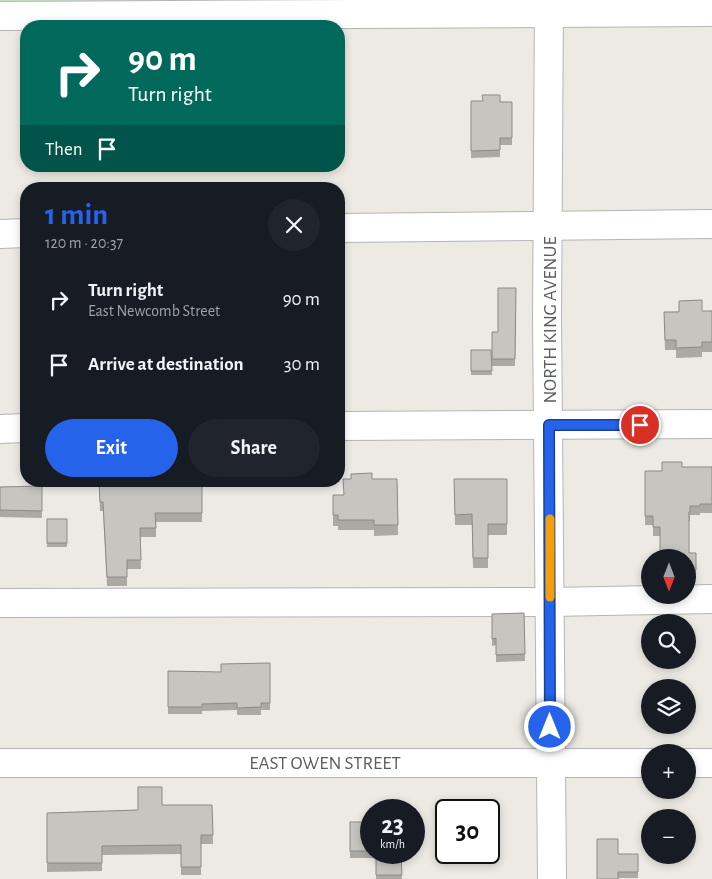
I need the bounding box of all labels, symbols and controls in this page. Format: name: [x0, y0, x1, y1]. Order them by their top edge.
icon: right: [45, 40, 110, 105]
text: 90 m: [128, 42, 197, 77]
text: Turn right: [128, 83, 212, 105]
icon: arrive: [93, 135, 121, 163]
text: Then: [45, 140, 83, 159]
button: close: [268, 199, 320, 251]
text: 1 min: [45, 200, 108, 230]
text: 120 m · 20:37: [45, 235, 123, 251]
street label: NORTH KING AVENUE: [541, 236, 560, 404]
text: Turn right: [88, 281, 163, 300]
icon: right: [45, 286, 73, 314]
text: 90 m: [283, 290, 320, 309]
text: East Newcomb Street: [88, 303, 220, 319]
icon: arrive: [45, 351, 73, 379]
text: Arrive at destination: [88, 355, 244, 374]
text: 30 m: [284, 355, 320, 374]
pin: [619, 404, 661, 446]
icon: arrive: [626, 411, 654, 439]
button: Exit: [45, 419, 178, 477]
button: Share: [188, 419, 320, 477]
north arrow: [641, 549, 696, 604]
map controls: [641, 549, 696, 864]
button: search: [641, 614, 696, 669]
button: layers: [641, 679, 696, 734]
position arrow: [523, 700, 575, 752]
button: +: [641, 744, 696, 799]
street label: EAST OWEN STREET: [249, 754, 401, 773]
speed limit sign: 30: [435, 799, 500, 864]
button: −: [641, 809, 696, 864]
text: 23: [381, 813, 404, 838]
text: km/h: [380, 838, 405, 850]

